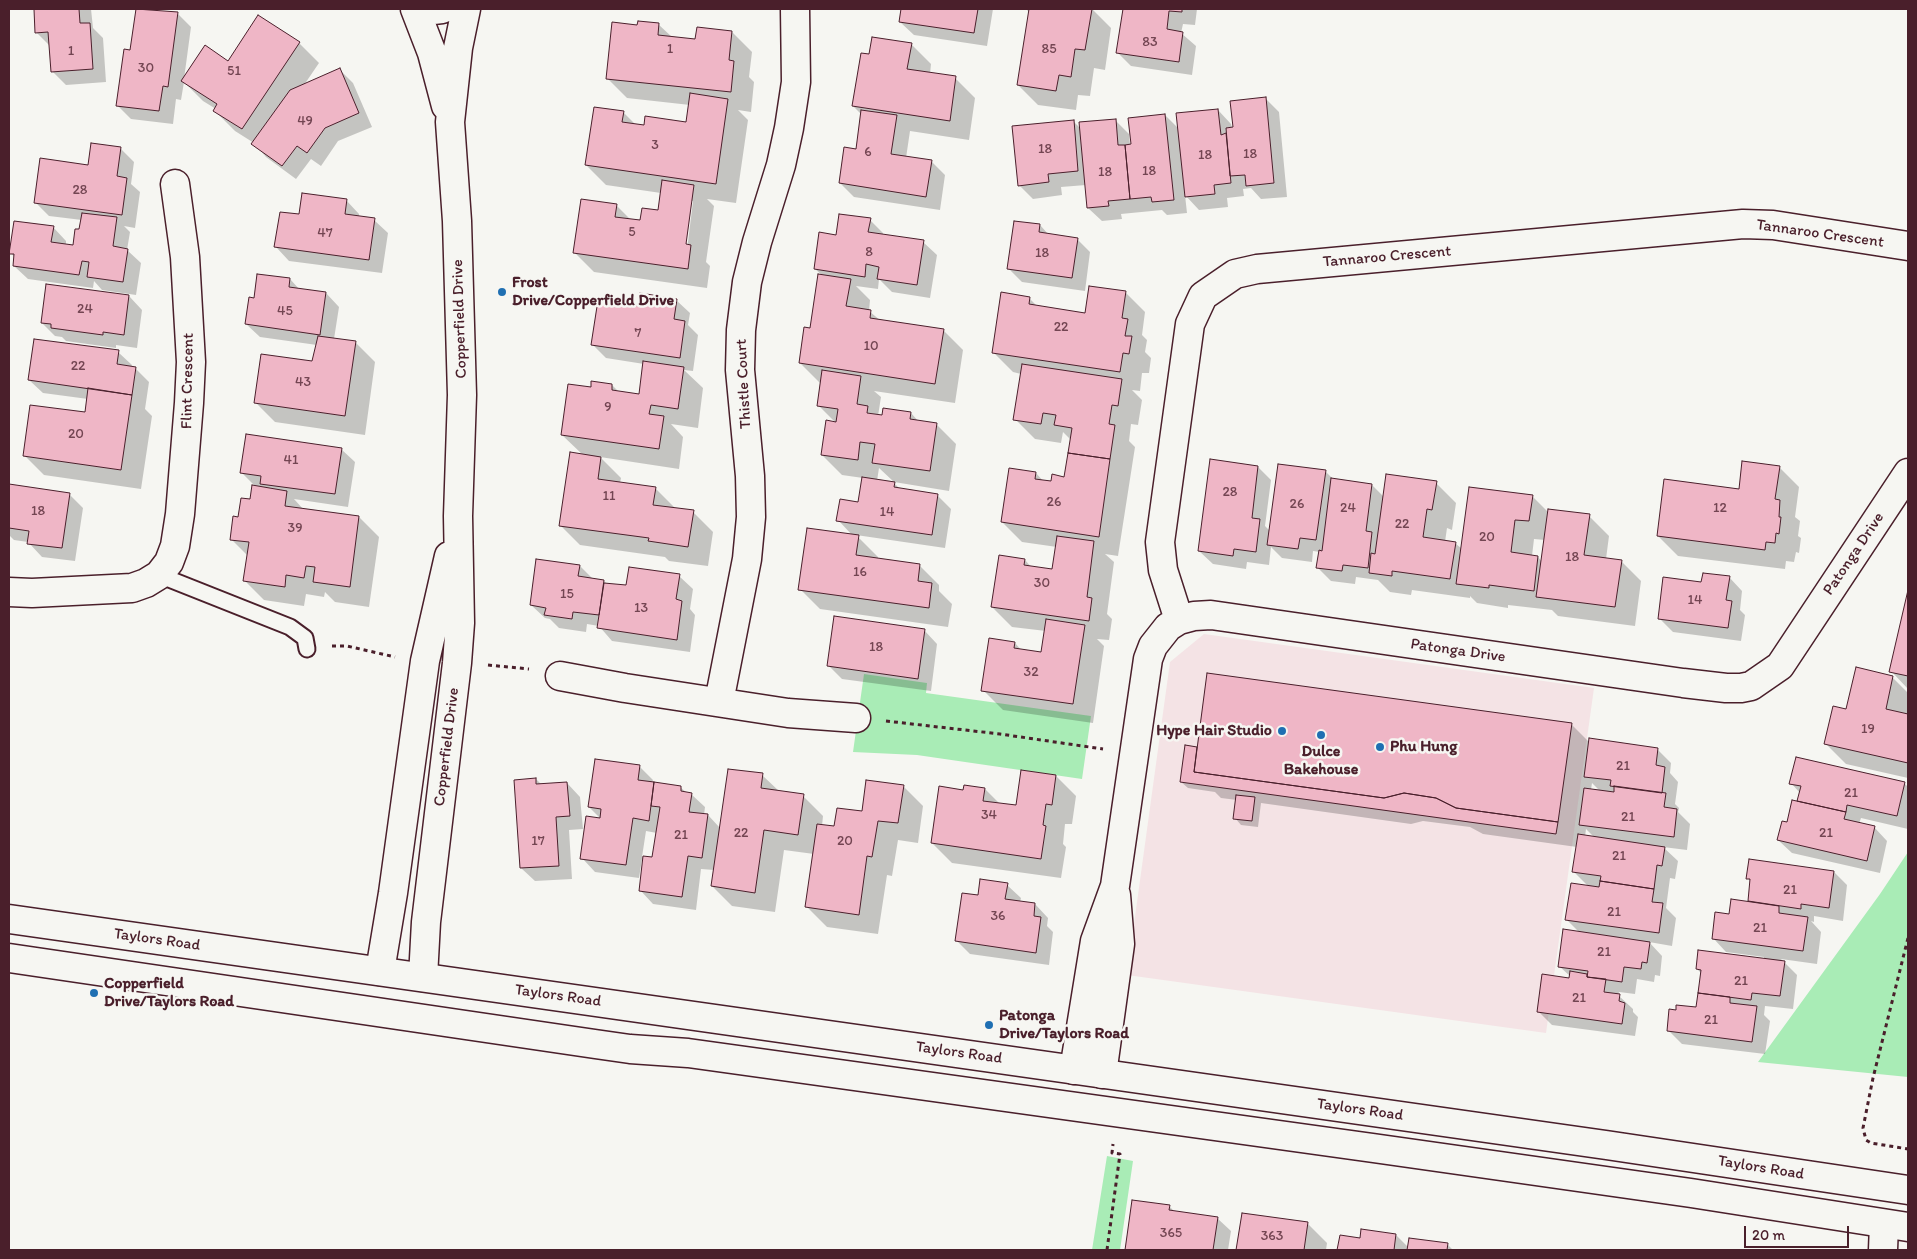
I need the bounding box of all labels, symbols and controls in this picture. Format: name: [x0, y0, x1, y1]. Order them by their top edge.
house number: 83: [1142, 34, 1158, 50]
house number: 1: [667, 41, 673, 57]
house number: 85: [1041, 41, 1057, 57]
house number: 1: [68, 43, 74, 59]
house number: 30: [138, 60, 154, 76]
house number: 51: [227, 63, 241, 79]
house number: 49: [297, 113, 313, 129]
house number: 3: [651, 137, 659, 153]
house number: 18: [1038, 141, 1052, 157]
house number: 6: [864, 144, 872, 160]
house number: 18: [1243, 146, 1257, 162]
house number: 18: [1198, 147, 1212, 163]
house number: 18: [1142, 163, 1156, 179]
house number: 18: [1098, 164, 1112, 180]
house number: 28: [72, 182, 88, 198]
street label: Tannaroo Crescent: [1755, 216, 1885, 252]
house number: 5: [628, 224, 636, 240]
house number: 47: [317, 225, 333, 241]
street label: Tannaroo Crescent: [1322, 242, 1452, 272]
house number: 8: [865, 244, 873, 260]
house number: 18: [1035, 245, 1049, 261]
street label: Copperfield Drive: [448, 259, 472, 379]
place label: Frost Drive/Copperfield Drive: [512, 273, 674, 311]
marker: Frost Drive/Copperfield Drive: [496, 286, 508, 298]
house number: 24: [77, 301, 93, 317]
house number: 45: [277, 303, 293, 319]
house number: 22: [1054, 319, 1068, 335]
house number: 7: [635, 325, 641, 341]
street label: Flint Crescent: [178, 333, 198, 429]
house number: 10: [863, 338, 879, 354]
street label: Thistle Court: [732, 339, 756, 429]
house number: 22: [71, 358, 85, 374]
house number: 43: [295, 374, 311, 390]
house number: 9: [604, 399, 612, 415]
house number: 20: [68, 426, 84, 442]
house number: 41: [284, 452, 298, 468]
house number: 28: [1222, 484, 1238, 500]
house number: 11: [603, 488, 615, 504]
house number: 26: [1047, 494, 1061, 510]
house number: 26: [1290, 496, 1304, 512]
house number: 24: [1340, 500, 1356, 516]
house number: 12: [1713, 500, 1727, 516]
house number: 18: [31, 503, 45, 519]
house number: 14: [880, 504, 894, 520]
street label: Patonga Drive: [1819, 509, 1889, 599]
house number: 22: [1395, 516, 1409, 532]
house number: 39: [288, 520, 302, 536]
house number: 20: [1479, 529, 1495, 545]
house number: 18: [1565, 549, 1579, 565]
house number: 16: [853, 564, 867, 580]
house number: 30: [1034, 575, 1050, 591]
house number: 15: [560, 586, 574, 602]
house number: 14: [1688, 592, 1702, 608]
house number: 13: [634, 600, 648, 616]
street label: Patonga Drive: [1409, 635, 1507, 667]
house number: 18: [869, 639, 883, 655]
house number: 32: [1024, 664, 1038, 680]
street label: Copperfield Drive: [430, 687, 464, 807]
place label: Hype Hair Studio: [1156, 721, 1272, 741]
house number: 19: [1861, 721, 1875, 737]
marker: Hype Hair Studio: [1276, 725, 1288, 737]
marker: Dulce Bakehouse: [1315, 729, 1327, 741]
place label: Phu Hung: [1390, 737, 1457, 757]
marker: Phu Hung: [1374, 741, 1386, 753]
place label: Dulce Bakehouse: [1284, 742, 1358, 780]
house number: 21: [1616, 758, 1630, 774]
house number: 21: [1844, 785, 1858, 801]
house number: 34: [981, 807, 997, 823]
house number: 21: [1621, 809, 1635, 825]
house number: 22: [734, 825, 748, 841]
house number: 21: [1819, 825, 1833, 841]
house number: 21: [674, 827, 688, 843]
house number: 17: [531, 833, 545, 849]
house number: 20: [837, 833, 853, 849]
house number: 21: [1612, 848, 1626, 864]
house number: 21: [1783, 882, 1797, 898]
house number: 21: [1607, 904, 1621, 920]
house number: 36: [990, 908, 1006, 924]
house number: 21: [1753, 920, 1767, 936]
street label: Taylors Road: [112, 924, 202, 956]
house number: 21: [1597, 944, 1611, 960]
house number: 21: [1734, 973, 1748, 989]
place label: Copperfield Drive/Taylors Road: [104, 974, 234, 1012]
street label: Taylors Road: [513, 980, 603, 1012]
marker: Copperfield Drive/Taylors Road: [88, 987, 100, 999]
house number: 21: [1572, 990, 1586, 1006]
place label: Patonga Drive/Taylors Road: [999, 1006, 1129, 1044]
house number: 21: [1704, 1012, 1718, 1028]
marker: Patonga Drive/Taylors Road: [983, 1019, 995, 1031]
street label: Taylors Road: [914, 1037, 1004, 1069]
street label: Taylors Road: [1315, 1094, 1405, 1126]
street label: Taylors Road: [1716, 1152, 1806, 1184]
scale bar: [1747, 1216, 1852, 1248]
house number: 365: [1160, 1225, 1182, 1241]
text: 20 m: [1752, 1226, 1785, 1244]
house number: 363: [1261, 1228, 1283, 1244]

